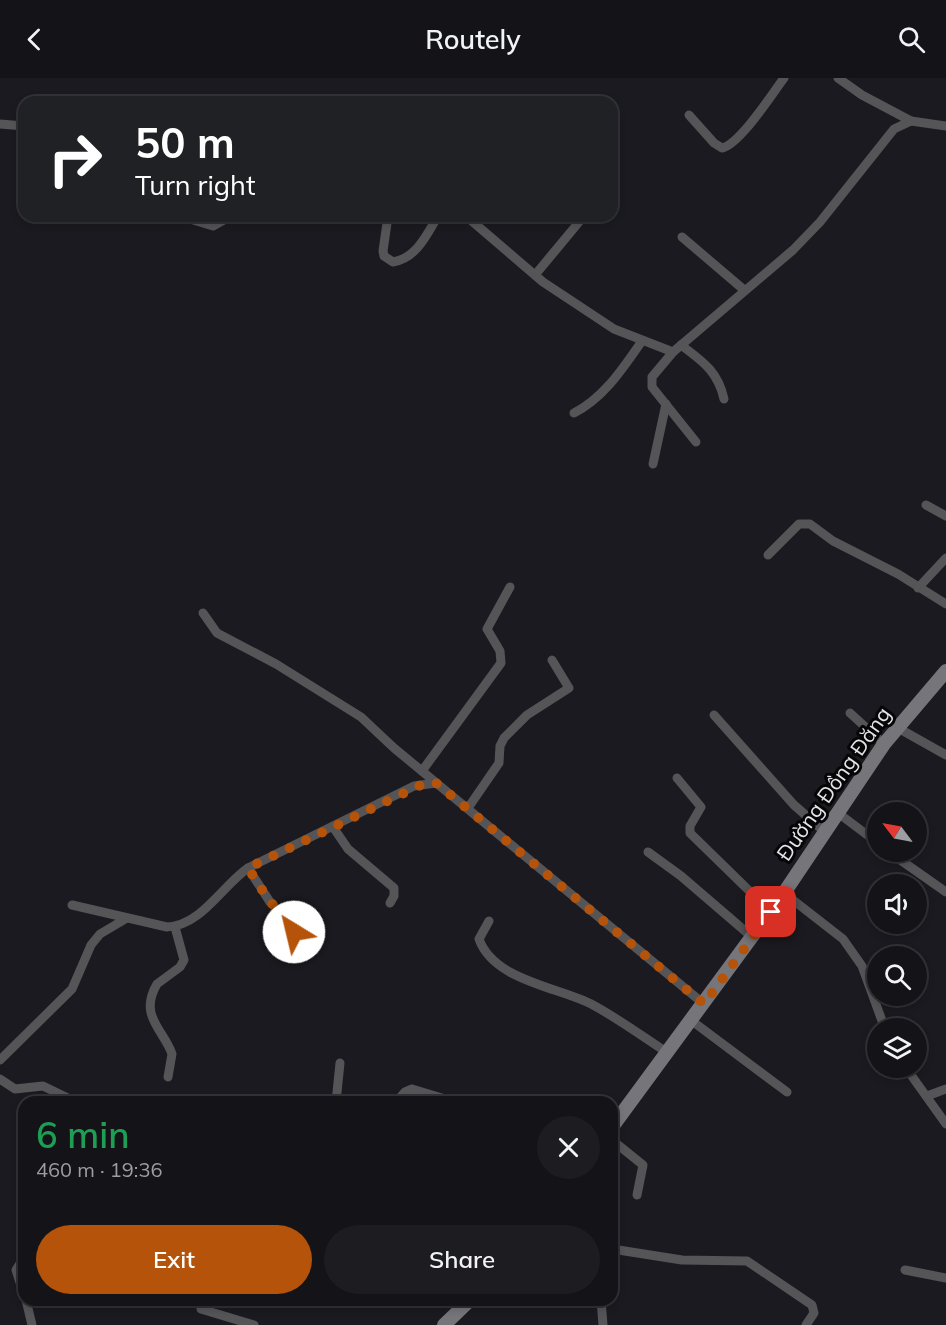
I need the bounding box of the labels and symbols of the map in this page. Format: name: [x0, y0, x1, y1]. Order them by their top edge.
street label: Đường Đồng Đăng: [770, 702, 896, 865]
north arrow: [867, 802, 927, 862]
pin: [745, 886, 796, 937]
position arrow: [262, 900, 326, 964]

